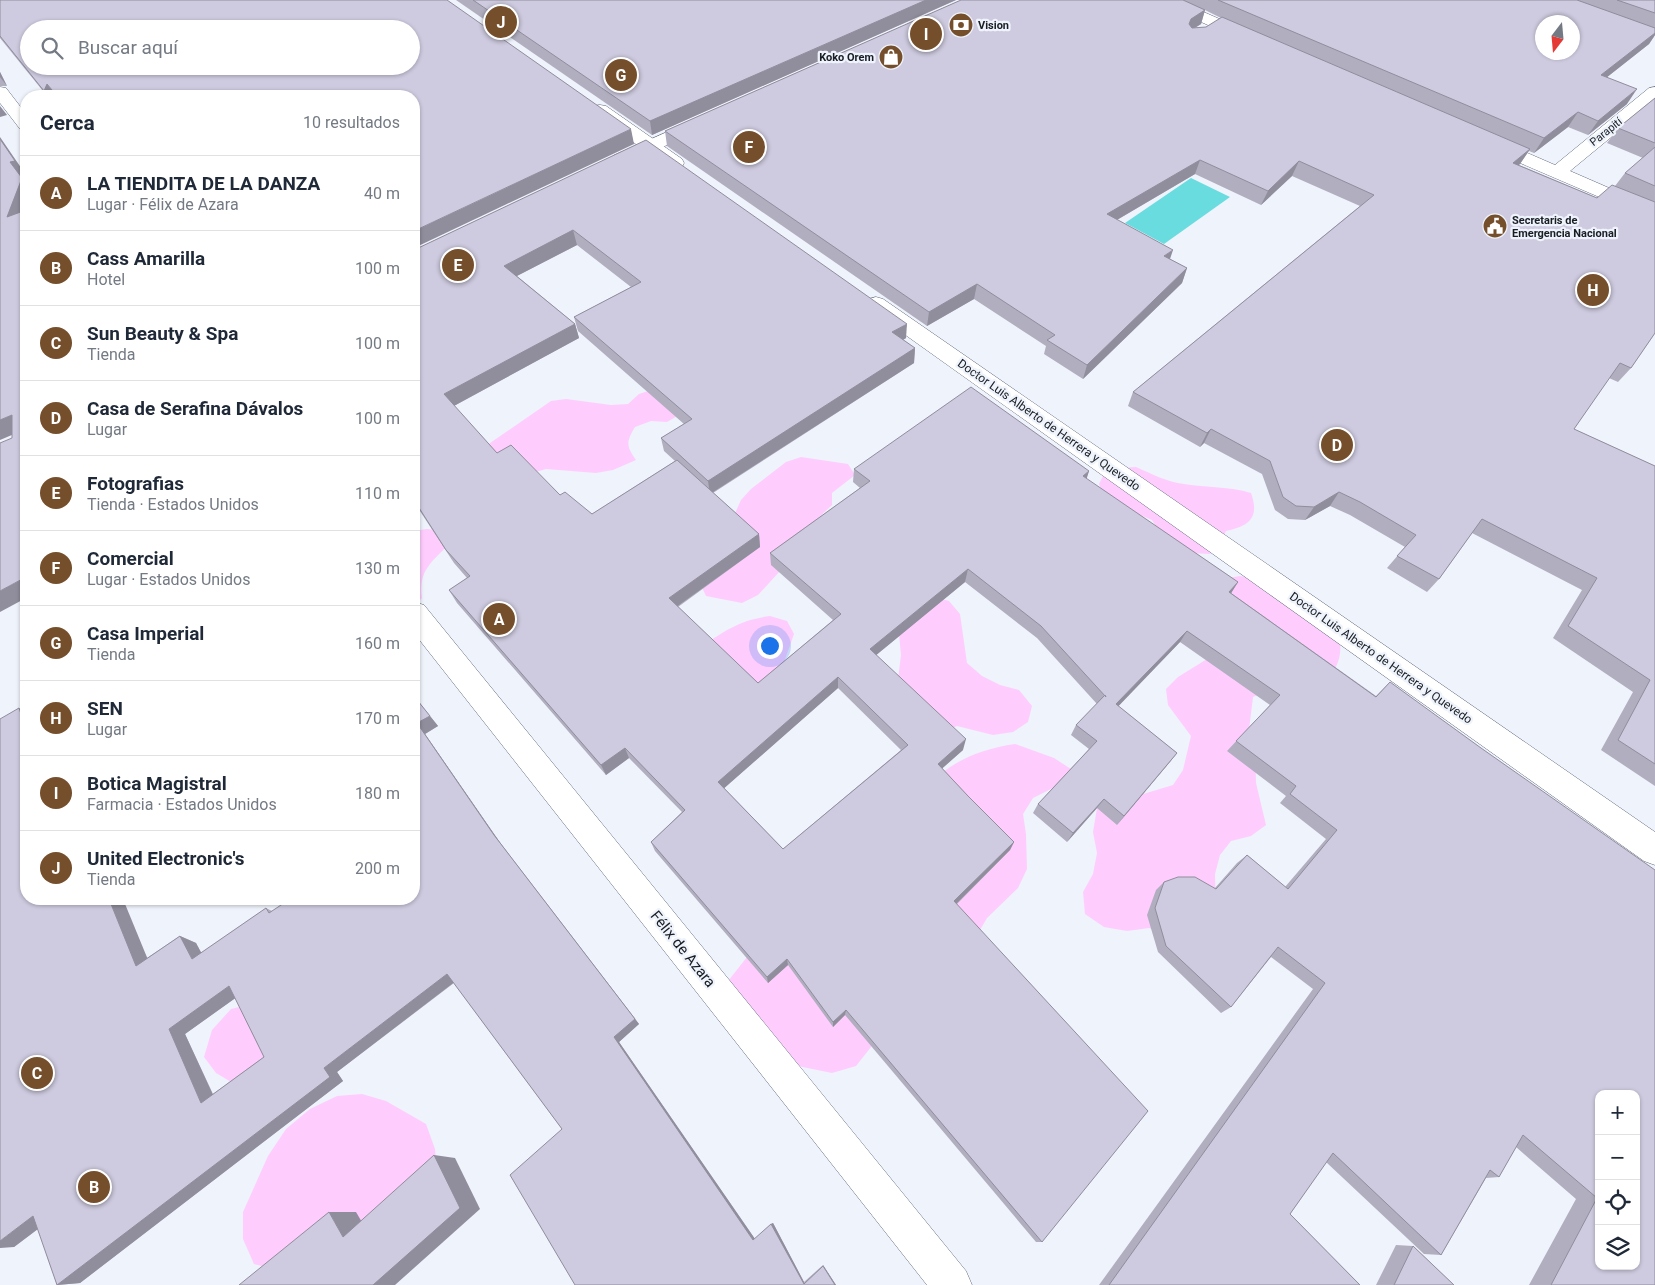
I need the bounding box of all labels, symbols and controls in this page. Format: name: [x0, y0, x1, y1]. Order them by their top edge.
pin: J: [485, 3, 517, 41]
bank icon: Vision: [948, 12, 974, 38]
pin: I: [910, 15, 942, 53]
north arrow: [1535, 15, 1580, 60]
place label: Vision: [978, 19, 1009, 32]
search box: [20, 20, 420, 75]
icon: search: [38, 34, 66, 62]
text: Buscar aquí: [78, 36, 178, 59]
shop icon: Koko Orem: [878, 44, 904, 70]
place label: Koko Orem: [819, 51, 874, 64]
pin: G: [605, 56, 637, 94]
text: Cerca: [40, 111, 95, 135]
text: 10 resultados: [303, 113, 400, 132]
street label: Parapití: [1587, 114, 1626, 149]
pin: F: [733, 128, 765, 166]
text: LA TIENDITA DE LA DANZA: [87, 172, 320, 195]
text: A: [51, 184, 61, 203]
text: 40 m: [364, 184, 400, 203]
text: Lugar · Félix de Azara: [87, 195, 239, 214]
public building icon: Secretaris de Emergencia Nacional: [1482, 213, 1508, 239]
place label: Secretaris de Emergencia Nacional: [1512, 214, 1617, 240]
pin: E: [442, 246, 474, 284]
text: Cass Amarilla: [87, 247, 205, 270]
text: B: [51, 259, 61, 278]
text: 100 m: [355, 259, 400, 278]
text: Hotel: [87, 270, 125, 289]
pin: H: [1577, 271, 1609, 309]
text: Sun Beauty & Spa: [87, 322, 238, 345]
text: C: [51, 334, 61, 353]
text: 100 m: [355, 334, 400, 353]
text: Tienda: [87, 345, 135, 364]
street label: Doctor Luis Alberto de Herrera y Quevedo: [955, 356, 1143, 494]
text: Casa de Serafina Dávalos: [87, 397, 303, 420]
text: D: [51, 409, 61, 428]
text: 100 m: [355, 409, 400, 428]
text: Lugar: [87, 420, 127, 439]
pin: D: [1321, 426, 1353, 464]
text: Fotografias: [87, 472, 184, 495]
text: E: [52, 484, 61, 503]
text: 110 m: [355, 484, 400, 503]
text: Tienda · Estados Unidos: [87, 495, 259, 514]
text: Comercial: [87, 547, 174, 570]
text: F: [52, 559, 60, 578]
text: 130 m: [355, 559, 400, 578]
text: Lugar · Estados Unidos: [87, 570, 251, 589]
street label: Doctor Luis Alberto de Herrera y Quevedo: [1287, 589, 1475, 727]
pin: A: [483, 600, 515, 638]
text: Casa Imperial: [87, 622, 204, 645]
your location: [757, 633, 783, 659]
text: G: [51, 634, 61, 653]
text: 160 m: [355, 634, 400, 653]
text: Tienda: [87, 645, 135, 664]
text: SEN: [87, 697, 123, 720]
text: H: [50, 709, 62, 728]
text: 170 m: [355, 709, 400, 728]
text: Lugar: [87, 720, 127, 739]
text: Botica Magistral: [87, 772, 227, 795]
text: I: [54, 784, 58, 803]
text: 180 m: [355, 784, 400, 803]
text: Farmacia · Estados Unidos: [87, 795, 277, 814]
text: United Electronic's: [87, 847, 245, 870]
text: J: [52, 859, 60, 878]
text: 200 m: [355, 859, 400, 878]
text: Tienda: [87, 870, 135, 889]
street label: Félix de Azara: [647, 907, 719, 991]
pin: C: [21, 1054, 53, 1092]
map controls: [1595, 1090, 1640, 1270]
button: +: [1595, 1090, 1640, 1135]
button: −: [1595, 1135, 1640, 1180]
pin: B: [78, 1168, 110, 1206]
button: locate: [1595, 1180, 1640, 1225]
button: layers: [1595, 1225, 1640, 1270]

